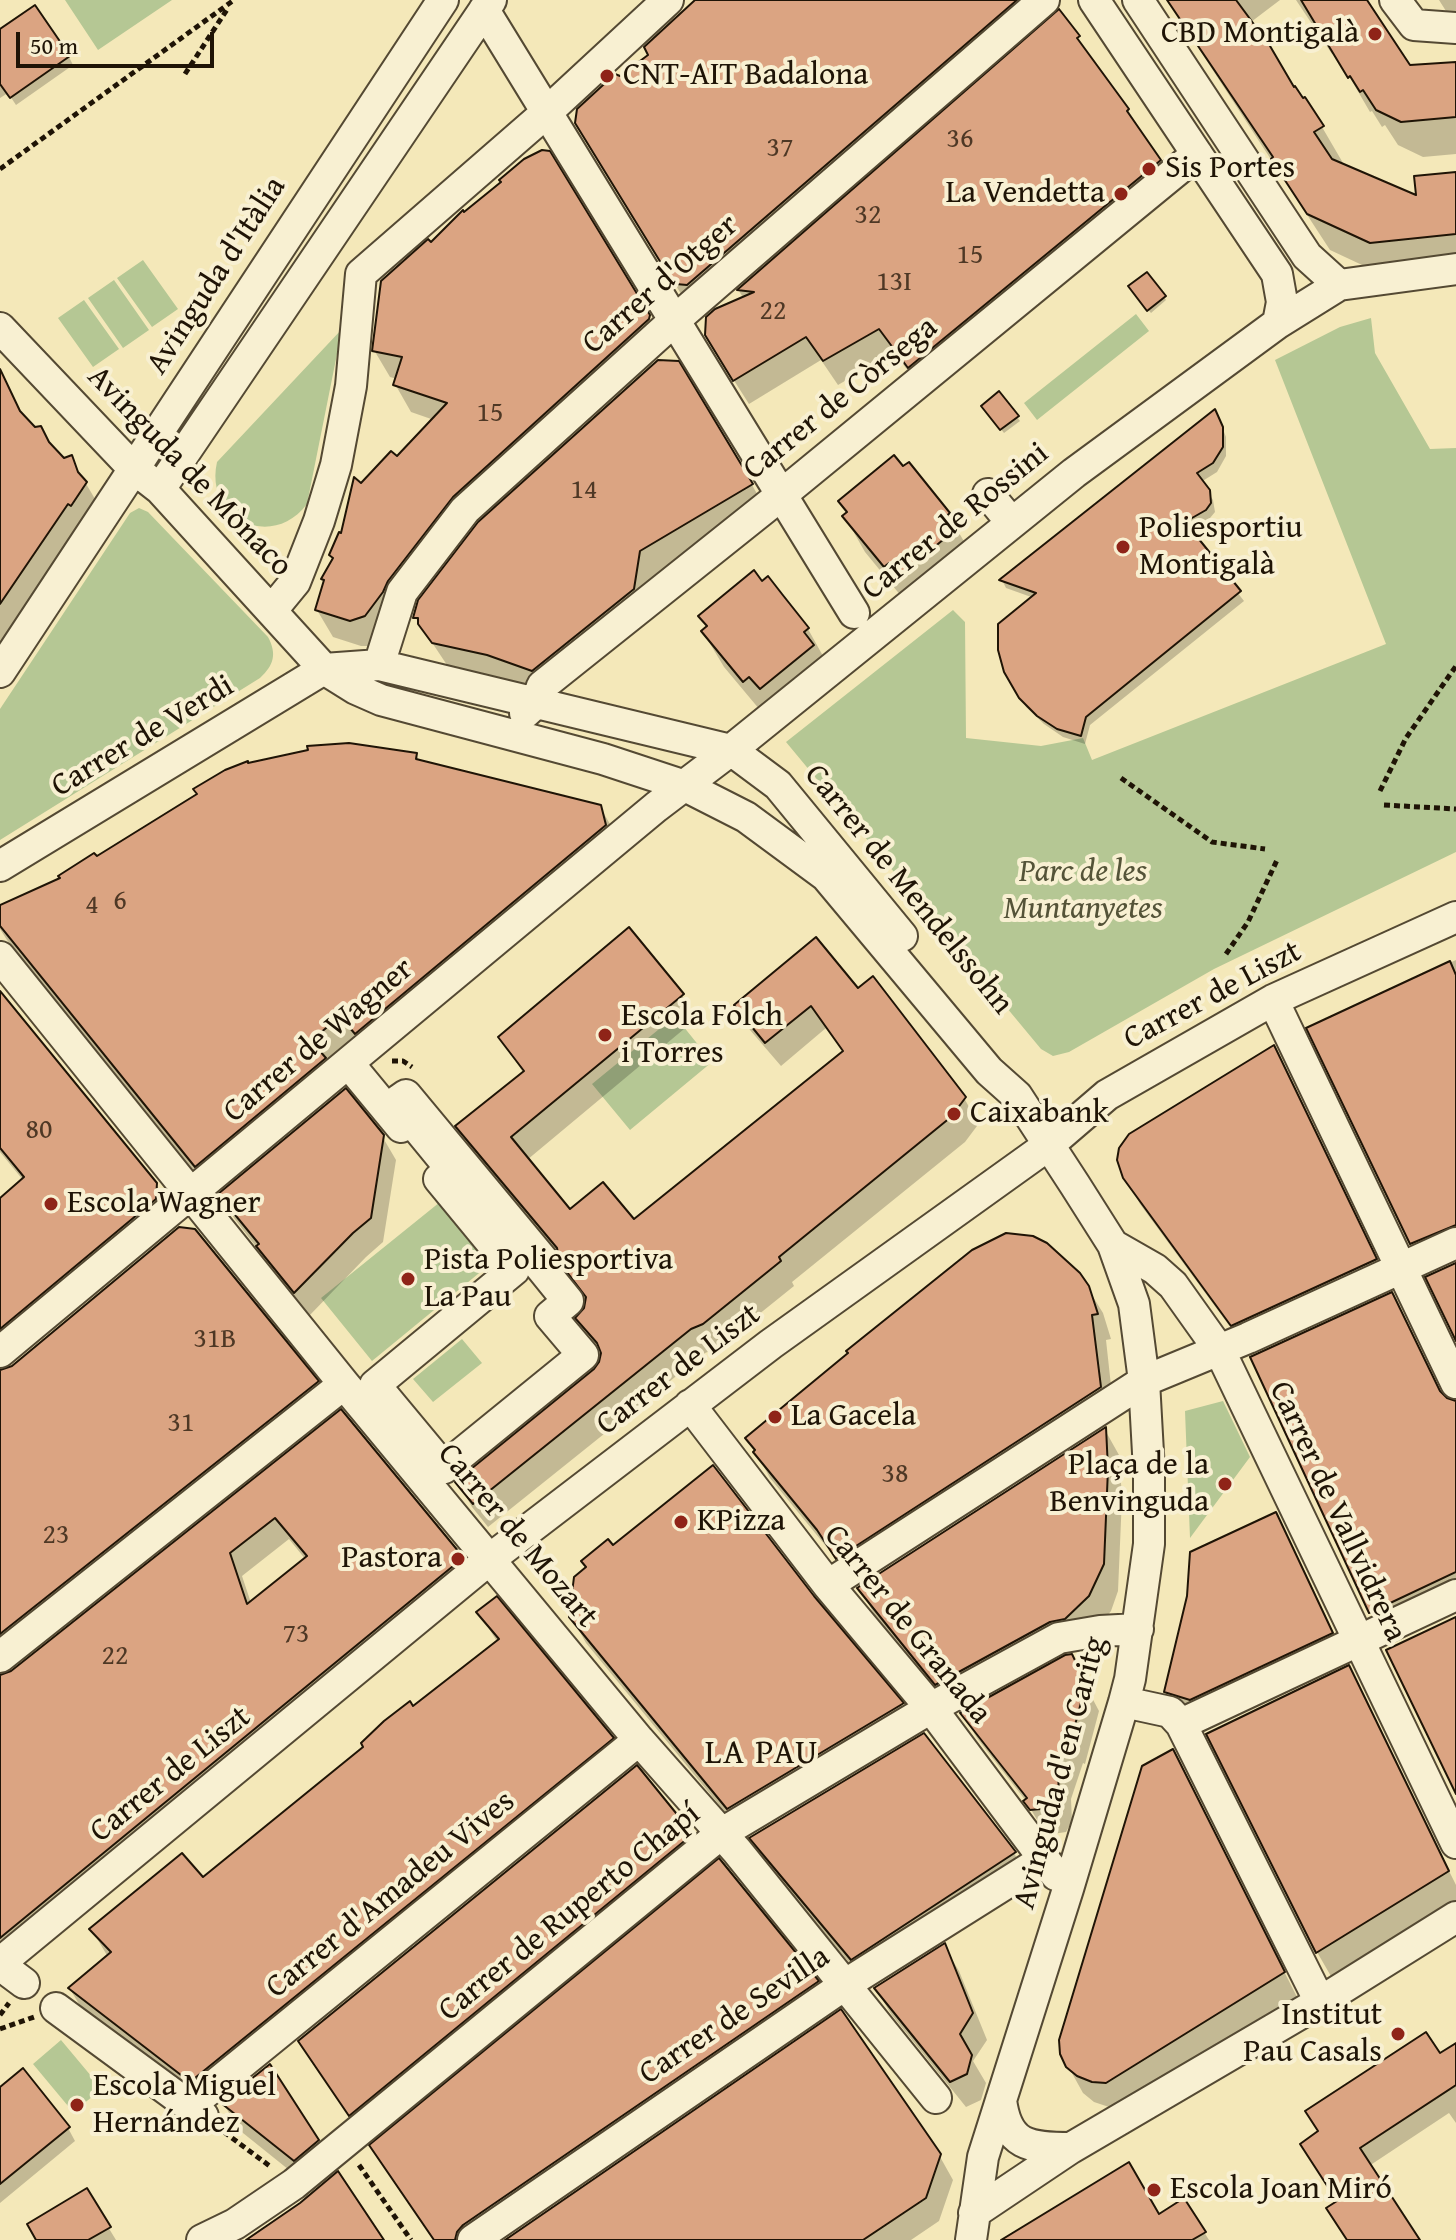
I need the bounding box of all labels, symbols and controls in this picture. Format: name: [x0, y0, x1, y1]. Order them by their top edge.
place label: CBD Montigalà: [1161, 15, 1359, 53]
scale bar: [20, 16, 218, 66]
marker: CBD Montigalà: [1366, 25, 1384, 43]
text: 50 m: [30, 28, 78, 63]
place label: CNT-AIT Badalona: [623, 57, 868, 95]
marker: CNT-AIT Badalona: [598, 67, 616, 85]
house number: 36: [947, 123, 973, 157]
house number: 37: [767, 132, 793, 166]
place label: Sis Portes: [1165, 150, 1295, 188]
marker: Sis Portes: [1140, 160, 1158, 178]
street label: Avinguda d'Itàlia: [139, 170, 295, 382]
place label: La Vendetta: [945, 175, 1105, 213]
marker: La Vendetta: [1112, 185, 1130, 203]
house number: 32: [855, 199, 881, 233]
street label: Carrer d'Otger: [575, 207, 747, 363]
house number: 15: [957, 239, 983, 273]
house number: 13I: [876, 266, 912, 300]
house number: 22: [760, 295, 786, 329]
street label: Carrer de Còrsega: [736, 309, 946, 489]
street label: Avinguda de Mònaco: [78, 358, 300, 586]
house number: 15: [477, 397, 503, 431]
street label: Carrer de Rossini: [855, 435, 1057, 609]
house number: 14: [571, 474, 597, 508]
place label: Poliesportiu Montigalà: [1139, 510, 1303, 585]
marker: Poliesportiu Montigalà: [1114, 538, 1132, 556]
street label: Carrer de Verdi: [45, 668, 241, 806]
street label: Carrer de Mendelssohn: [795, 757, 1021, 1023]
park label: Parc de les Muntanyetes: [1004, 854, 1162, 929]
house number: 6: [113, 885, 127, 919]
house number: 4: [85, 889, 99, 923]
street label: Carrer de Liszt: [1118, 933, 1308, 1059]
street label: Carrer de Wagner: [216, 950, 422, 1132]
place label: Escola Folch i Torres: [621, 998, 783, 1073]
marker: Escola Folch i Torres: [596, 1026, 614, 1044]
place label: Caixabank: [970, 1095, 1109, 1133]
marker: Caixabank: [945, 1105, 963, 1123]
house number: 80: [26, 1114, 52, 1148]
place label: Escola Wagner: [67, 1185, 261, 1223]
marker: Escola Wagner: [42, 1195, 60, 1213]
place label: Pista Poliesportiva La Pau: [424, 1242, 673, 1317]
marker: Pista Poliesportiva La Pau: [399, 1270, 417, 1288]
street label: Carrer de Liszt: [589, 1296, 769, 1444]
house number: 31B: [194, 1323, 236, 1357]
street label: Carrer de Vallvidrera: [1260, 1376, 1414, 1648]
place label: La Gacela: [791, 1398, 916, 1436]
house number: 31: [168, 1407, 194, 1441]
marker: La Gacela: [766, 1408, 784, 1426]
street label: Carrer de Mozart: [429, 1436, 605, 1636]
place label: Plaça de la Benvinguda: [1050, 1447, 1209, 1522]
house number: 38: [882, 1458, 908, 1492]
marker: Plaça de la Benvinguda: [1216, 1475, 1234, 1493]
place label: KPizza: [697, 1503, 785, 1541]
marker: KPizza: [672, 1513, 690, 1531]
street label: Carrer de Granada: [815, 1518, 999, 1732]
house number: 23: [43, 1519, 69, 1553]
place label: Pastora: [341, 1540, 442, 1578]
marker: Pastora: [449, 1550, 467, 1568]
house number: 73: [283, 1618, 309, 1652]
street label: Avinguda d'en Caritg: [1006, 1633, 1116, 1913]
house number: 22: [102, 1640, 128, 1674]
street label: Carrer de Liszt: [83, 1699, 259, 1851]
district label: LA PAU: [705, 1734, 819, 1774]
street label: Carrer d'Amadeu Vives: [259, 1783, 523, 2007]
street label: Carrer de Ruperto Chapí: [431, 1796, 709, 2030]
street label: Carrer de Sevilla: [632, 1938, 838, 2094]
place label: Institut Pau Casals: [1243, 1997, 1382, 2072]
marker: Institut Pau Casals: [1389, 2025, 1407, 2043]
place label: Escola Miguel Hernández: [93, 2068, 276, 2143]
marker: Escola Miguel Hernández: [68, 2096, 86, 2114]
place label: Escola Joan Miró: [1170, 2171, 1392, 2209]
marker: Escola Joan Miró: [1145, 2181, 1163, 2199]

